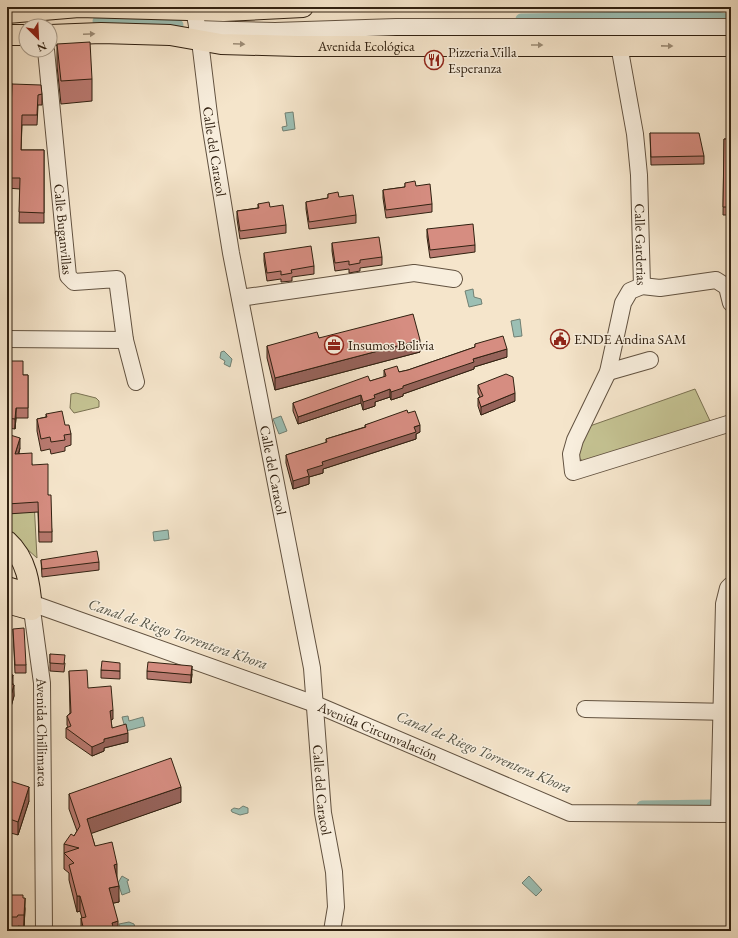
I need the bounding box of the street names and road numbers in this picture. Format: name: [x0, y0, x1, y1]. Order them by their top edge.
street label: Avenida Ecológica: [317, 37, 415, 55]
street label: Calle del Caracol: [199, 106, 231, 198]
street label: Calle Buganvillas: [50, 183, 77, 276]
street label: Calle Garderias: [631, 203, 651, 286]
street label: Calle del Caracol: [256, 424, 291, 517]
street label: Avenida Chillimarca: [32, 675, 52, 787]
street label: Avenida Circunvalación: [315, 697, 441, 765]
street label: Calle del Caracol: [309, 744, 336, 837]

